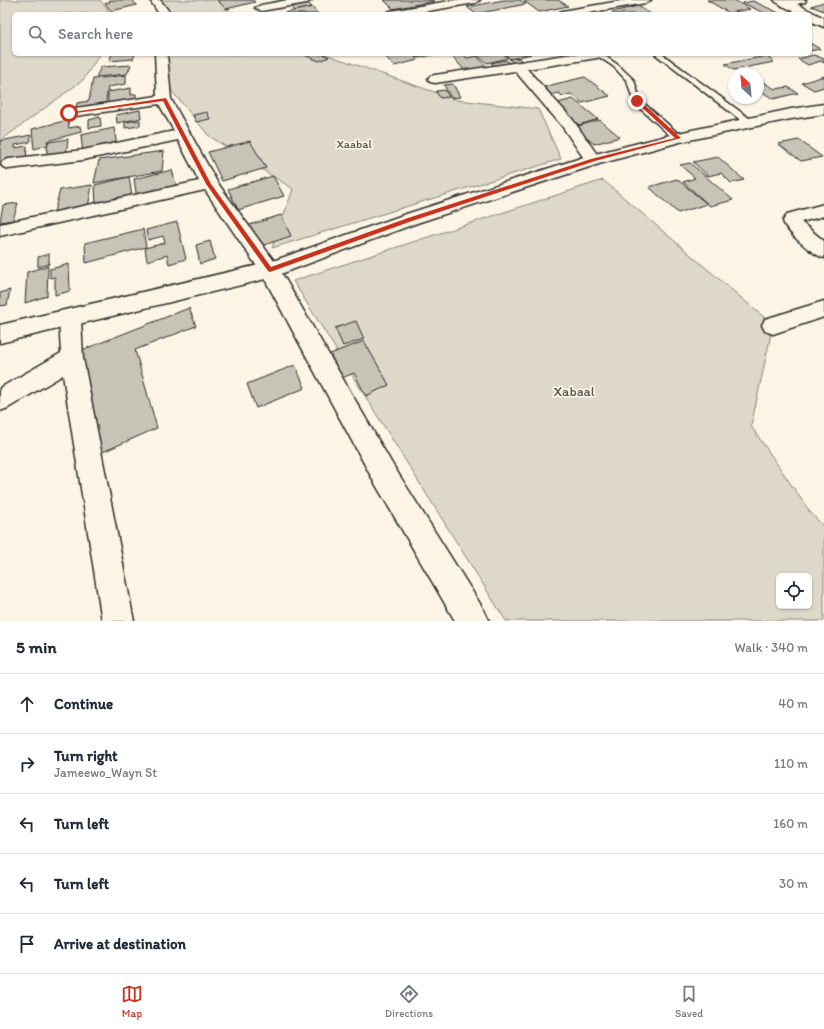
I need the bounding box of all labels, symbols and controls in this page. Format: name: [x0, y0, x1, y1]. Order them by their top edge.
search box: [12, 12, 812, 56]
icon: search: [26, 23, 48, 45]
text: Search here: [58, 25, 133, 43]
north arrow: [728, 68, 764, 104]
route end: [628, 92, 646, 110]
route start: [60, 104, 78, 122]
park label: Xaabal: [336, 137, 372, 151]
park label: Xabaal: [553, 383, 595, 400]
map controls: [776, 573, 812, 609]
button: locate: [776, 573, 812, 609]
text: 5 min: [16, 637, 56, 657]
text: Walk · 340 m: [735, 640, 808, 655]
icon: ahead: [16, 693, 38, 715]
text: Continue: [54, 695, 113, 713]
text: 40 m: [778, 696, 808, 711]
text: Turn right: [54, 747, 118, 765]
icon: right: [16, 753, 38, 775]
text: 110 m: [774, 756, 808, 771]
text: Jameewo_Wayn St: [54, 765, 157, 780]
icon: left: [16, 813, 38, 835]
text: Turn left: [54, 815, 109, 833]
text: 160 m: [773, 816, 808, 831]
icon: left: [16, 873, 38, 895]
text: Turn left: [54, 875, 109, 893]
text: 30 m: [779, 876, 808, 891]
icon: arrive: [16, 933, 38, 955]
text: Arrive at destination: [54, 935, 186, 953]
tab: Map: [121, 983, 143, 1020]
tab: Directions: [385, 983, 433, 1020]
tab: Saved: [675, 983, 703, 1020]

